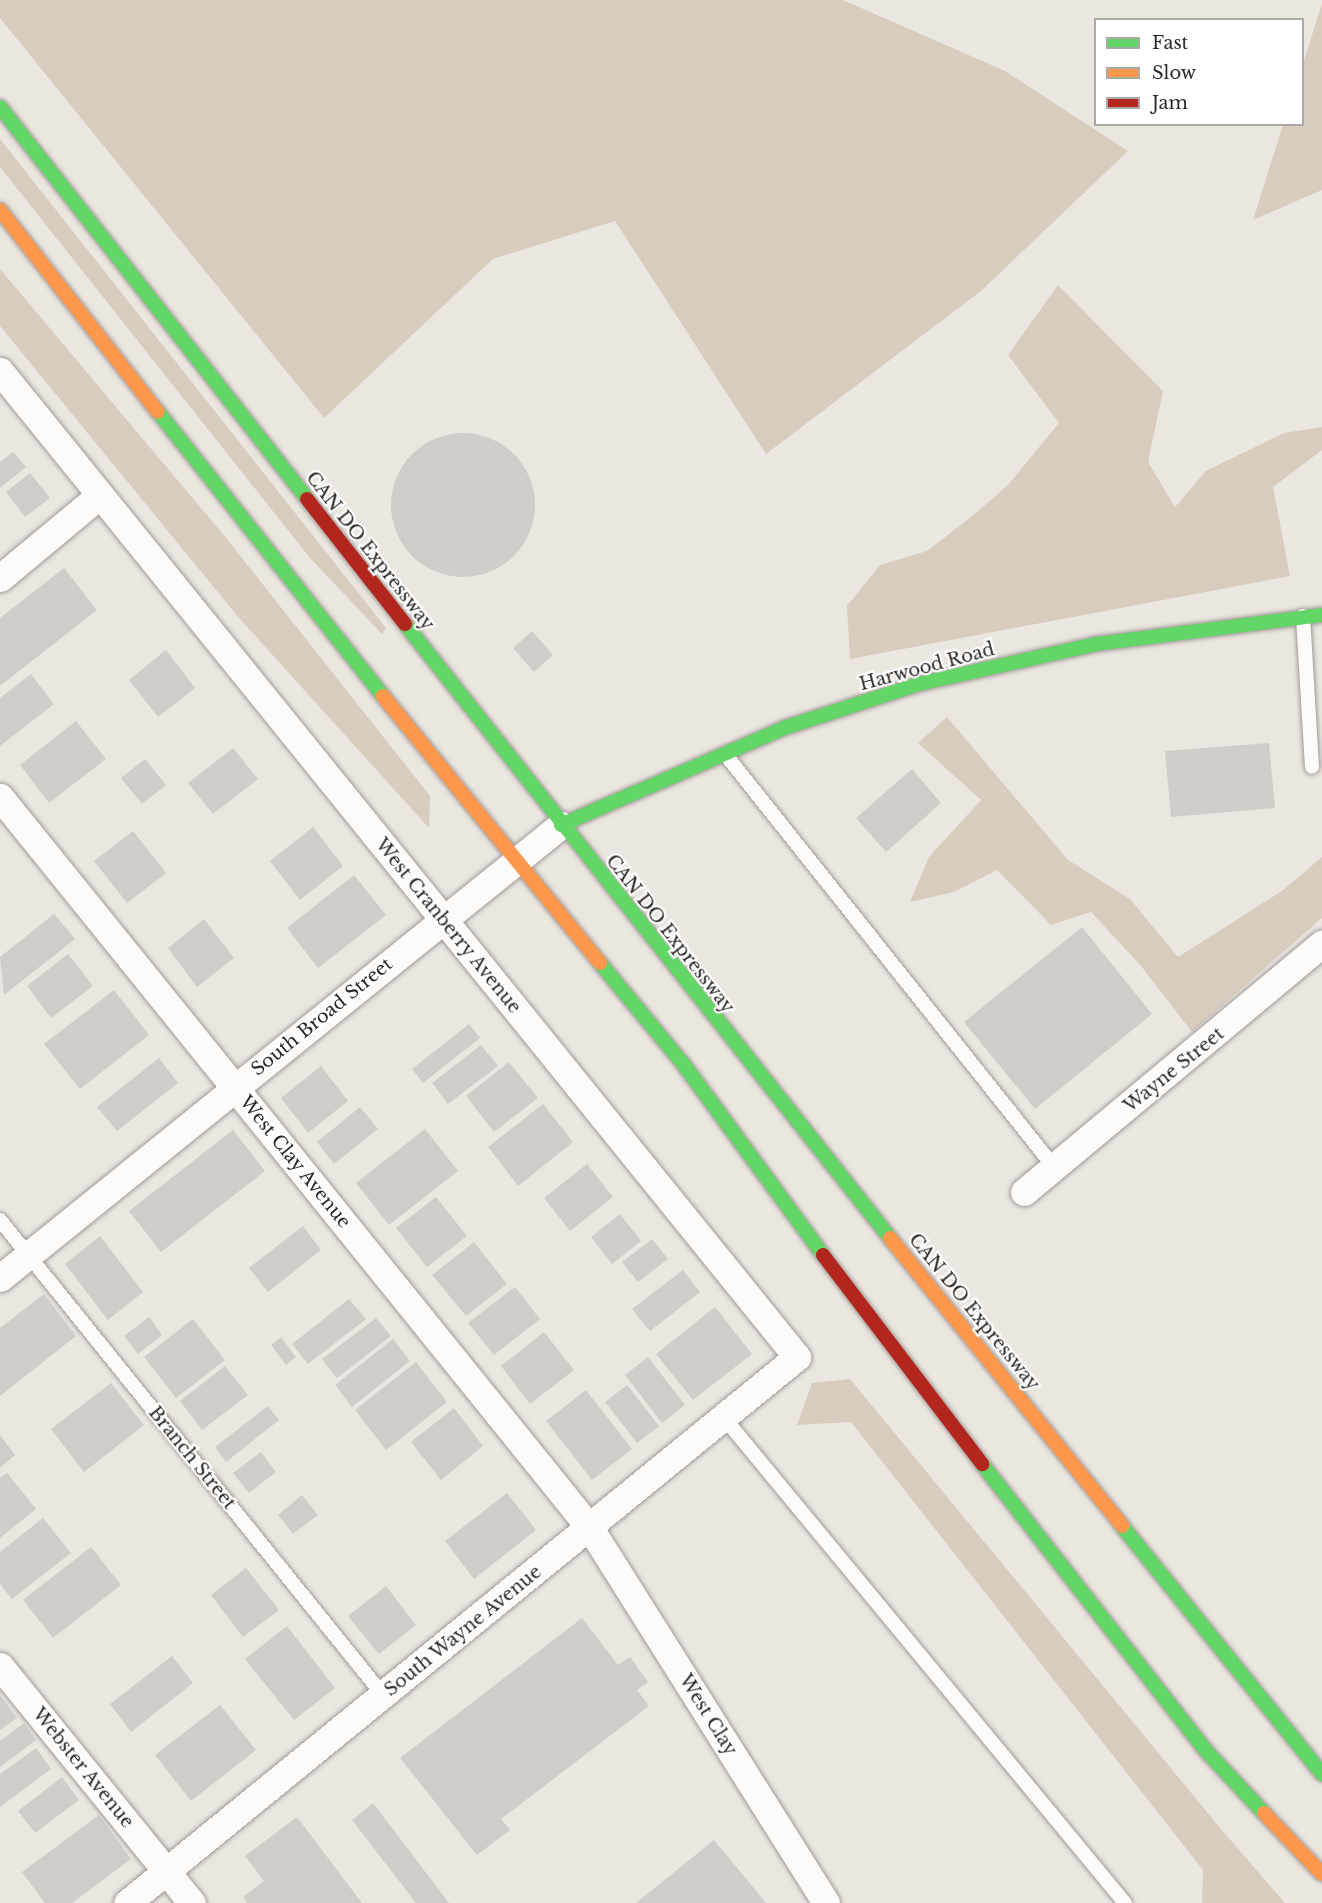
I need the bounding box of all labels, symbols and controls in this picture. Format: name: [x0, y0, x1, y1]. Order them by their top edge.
legend: [1094, 18, 1304, 126]
text: Fast: [1152, 32, 1188, 54]
text: Slow: [1152, 62, 1196, 84]
text: Jam: [1152, 92, 1188, 114]
street label: CAN DO Expressway: [301, 467, 439, 635]
street label: Harwood Road: [857, 639, 997, 695]
street label: West Cranberry Avenue: [370, 834, 526, 1018]
street label: CAN DO Expressway: [601, 850, 739, 1018]
street label: South Broad Street: [247, 953, 397, 1081]
street label: Wayne Street: [1120, 1023, 1228, 1117]
street label: West Clay Avenue: [235, 1091, 355, 1233]
street label: CAN DO Expressway: [904, 1229, 1044, 1395]
street label: Branch Street: [144, 1402, 240, 1514]
street label: South Wayne Avenue: [380, 1561, 546, 1701]
street label: West Clay: [675, 1670, 741, 1760]
street label: Webster Avenue: [28, 1703, 138, 1833]

